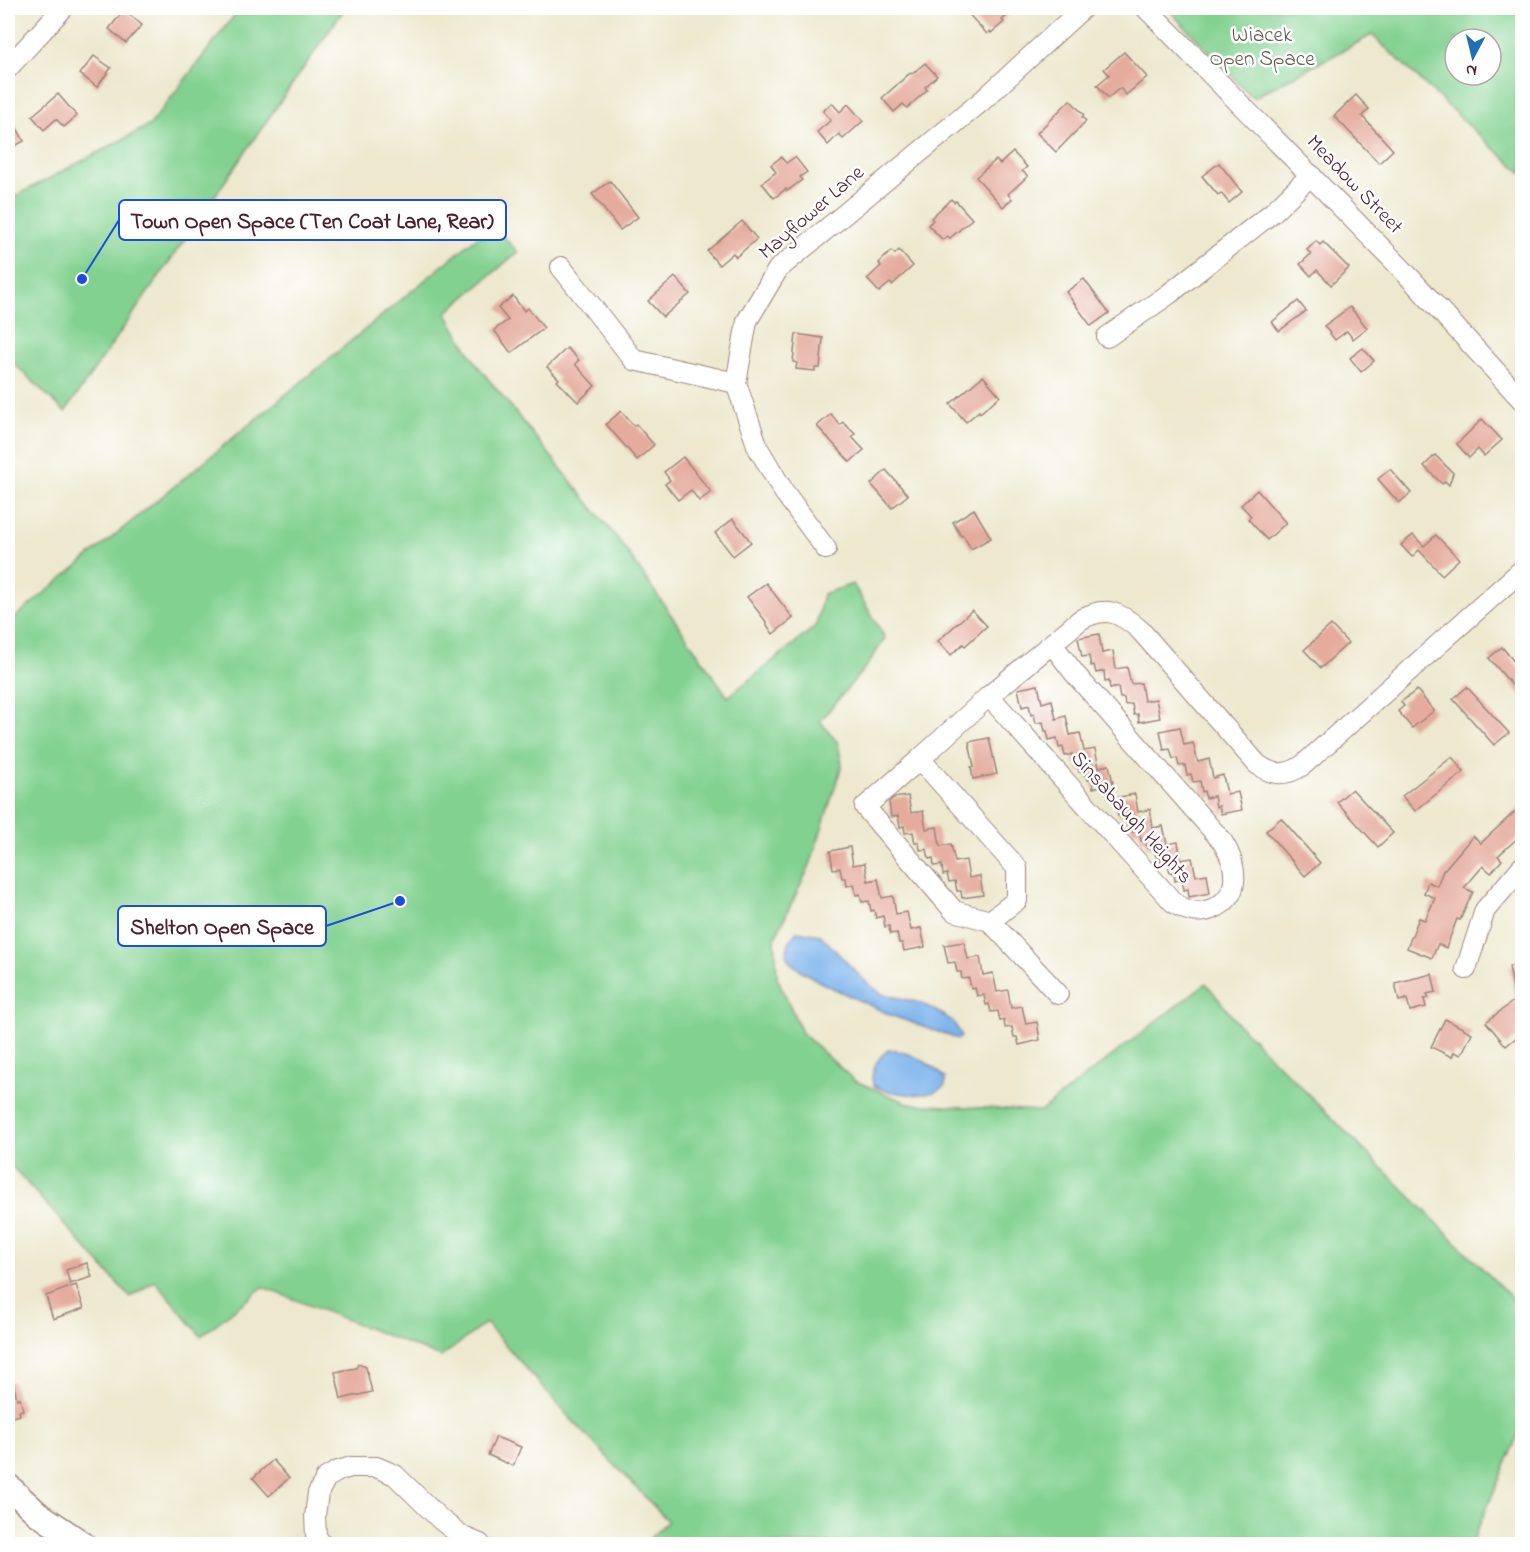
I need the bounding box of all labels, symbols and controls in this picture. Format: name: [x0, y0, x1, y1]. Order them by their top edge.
park label: Wiacek Open Space: [1209, 21, 1315, 75]
north arrow: [1443, 27, 1503, 87]
text: N: [1464, 57, 1478, 82]
street label: Meadow Street: [1299, 128, 1409, 242]
street label: Mayflower Lane: [753, 158, 873, 269]
callout: Town Open Space (Ten Coat Lane, Rear): [119, 200, 506, 240]
text: Town Open Space (Ten Coat Lane, Rear): [130, 207, 494, 239]
street label: Sinsabaugh Heights: [1062, 745, 1199, 892]
callout: Shelton Open Space: [118, 906, 326, 946]
text: Shelton Open Space: [130, 913, 315, 945]

